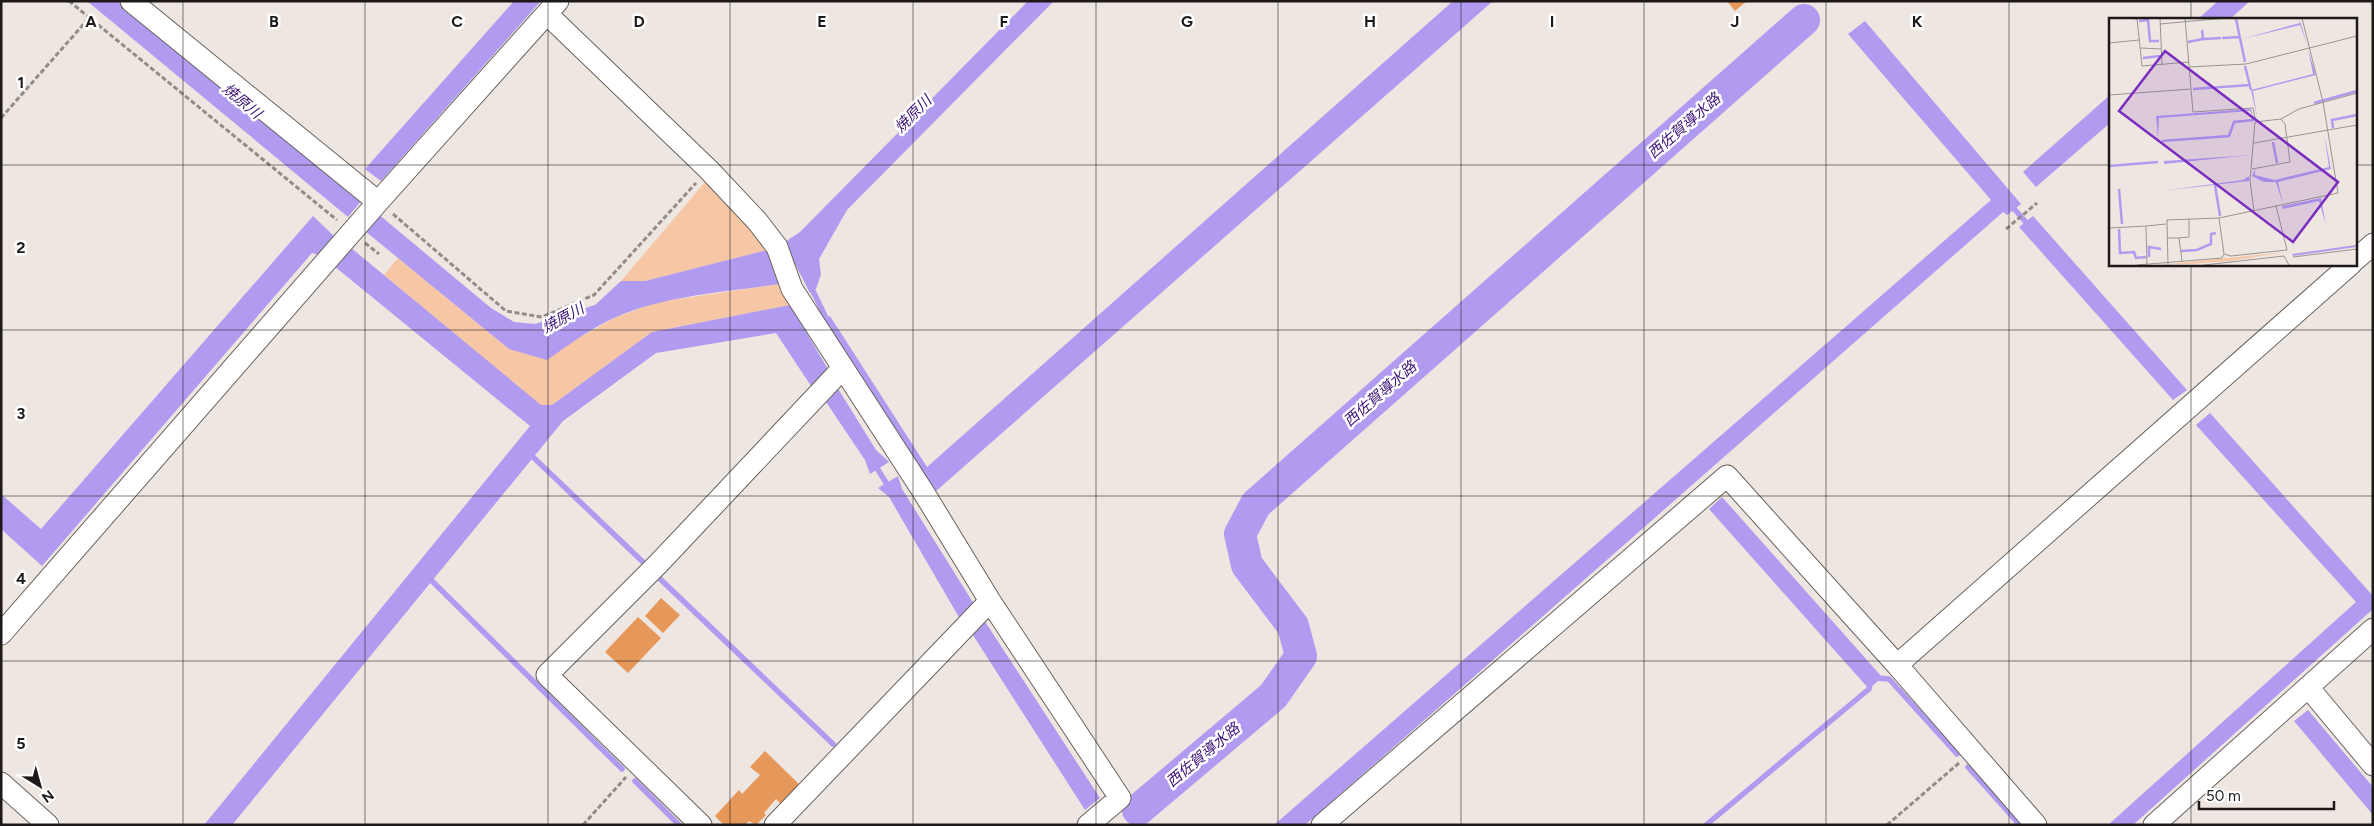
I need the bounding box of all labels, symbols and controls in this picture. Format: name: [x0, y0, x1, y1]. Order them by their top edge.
text: A: [85, 12, 97, 31]
text: B: [269, 12, 279, 31]
text: C: [451, 12, 463, 31]
text: D: [633, 12, 645, 31]
text: E: [817, 12, 827, 31]
text: F: [1000, 12, 1009, 31]
text: G: [1181, 12, 1193, 31]
text: H: [1364, 12, 1376, 31]
text: I: [1550, 12, 1554, 31]
text: J: [1731, 12, 1739, 31]
text: K: [1912, 12, 1923, 31]
inset map: [2109, 18, 2356, 265]
text: 1: [18, 73, 24, 92]
water label: 焼原川: [219, 80, 267, 124]
water label: 西佐賀導水路: [1644, 88, 1725, 162]
water label: 焼原川: [891, 90, 937, 136]
text: 2: [16, 238, 26, 257]
water label: 焼原川: [539, 298, 589, 337]
water label: 西佐賀導水路: [1340, 356, 1421, 430]
text: 3: [17, 404, 26, 423]
text: 4: [16, 569, 26, 588]
water label: 西佐賀導水路: [1163, 718, 1245, 791]
text: 5: [16, 734, 26, 753]
north arrow: [15, 761, 65, 811]
scale bar: [2199, 778, 2334, 810]
text: N: [38, 786, 57, 806]
text: 50 m: [2206, 787, 2241, 805]

